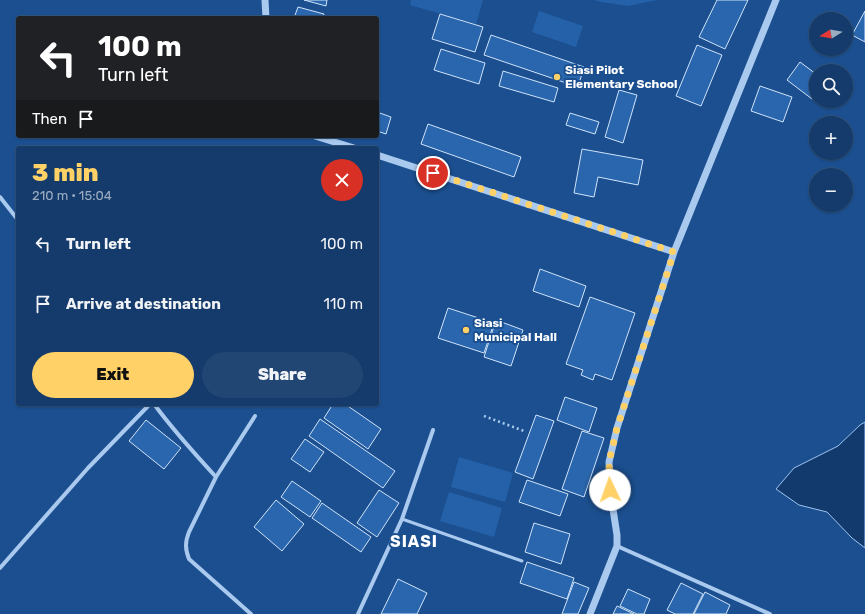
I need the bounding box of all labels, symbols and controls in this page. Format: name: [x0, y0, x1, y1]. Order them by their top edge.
north arrow: [809, 12, 853, 56]
map controls: [809, 12, 853, 212]
text: 100 m: [98, 30, 182, 63]
icon: left: [32, 32, 84, 84]
place label: Siasi Pilot Elementary School: [565, 63, 677, 91]
text: Turn left: [98, 64, 168, 86]
button: search: [809, 64, 853, 108]
marker: Siasi Pilot Elementary School: [552, 72, 562, 82]
icon: arrive: [75, 108, 97, 130]
text: Then: [32, 110, 67, 128]
button: +: [809, 116, 853, 160]
pin: [416, 156, 450, 190]
text: 3 min: [32, 159, 99, 187]
button: close: [321, 159, 363, 201]
icon: arrive: [422, 162, 444, 184]
button: −: [809, 168, 853, 212]
text: 210 m · 15:04: [32, 188, 112, 203]
icon: left: [32, 233, 54, 255]
text: Turn left: [66, 235, 131, 253]
text: 100 m: [321, 235, 363, 253]
icon: arrive: [32, 293, 54, 315]
text: Arrive at destination: [66, 295, 221, 313]
text: 110 m: [324, 295, 363, 313]
place label: Siasi Municipal Hall: [474, 316, 557, 344]
marker: Siasi Municipal Hall: [461, 325, 471, 335]
button: Exit: [32, 352, 194, 398]
button: Share: [202, 352, 363, 398]
position arrow: [589, 469, 631, 511]
district label: SIASI: [390, 532, 438, 551]

